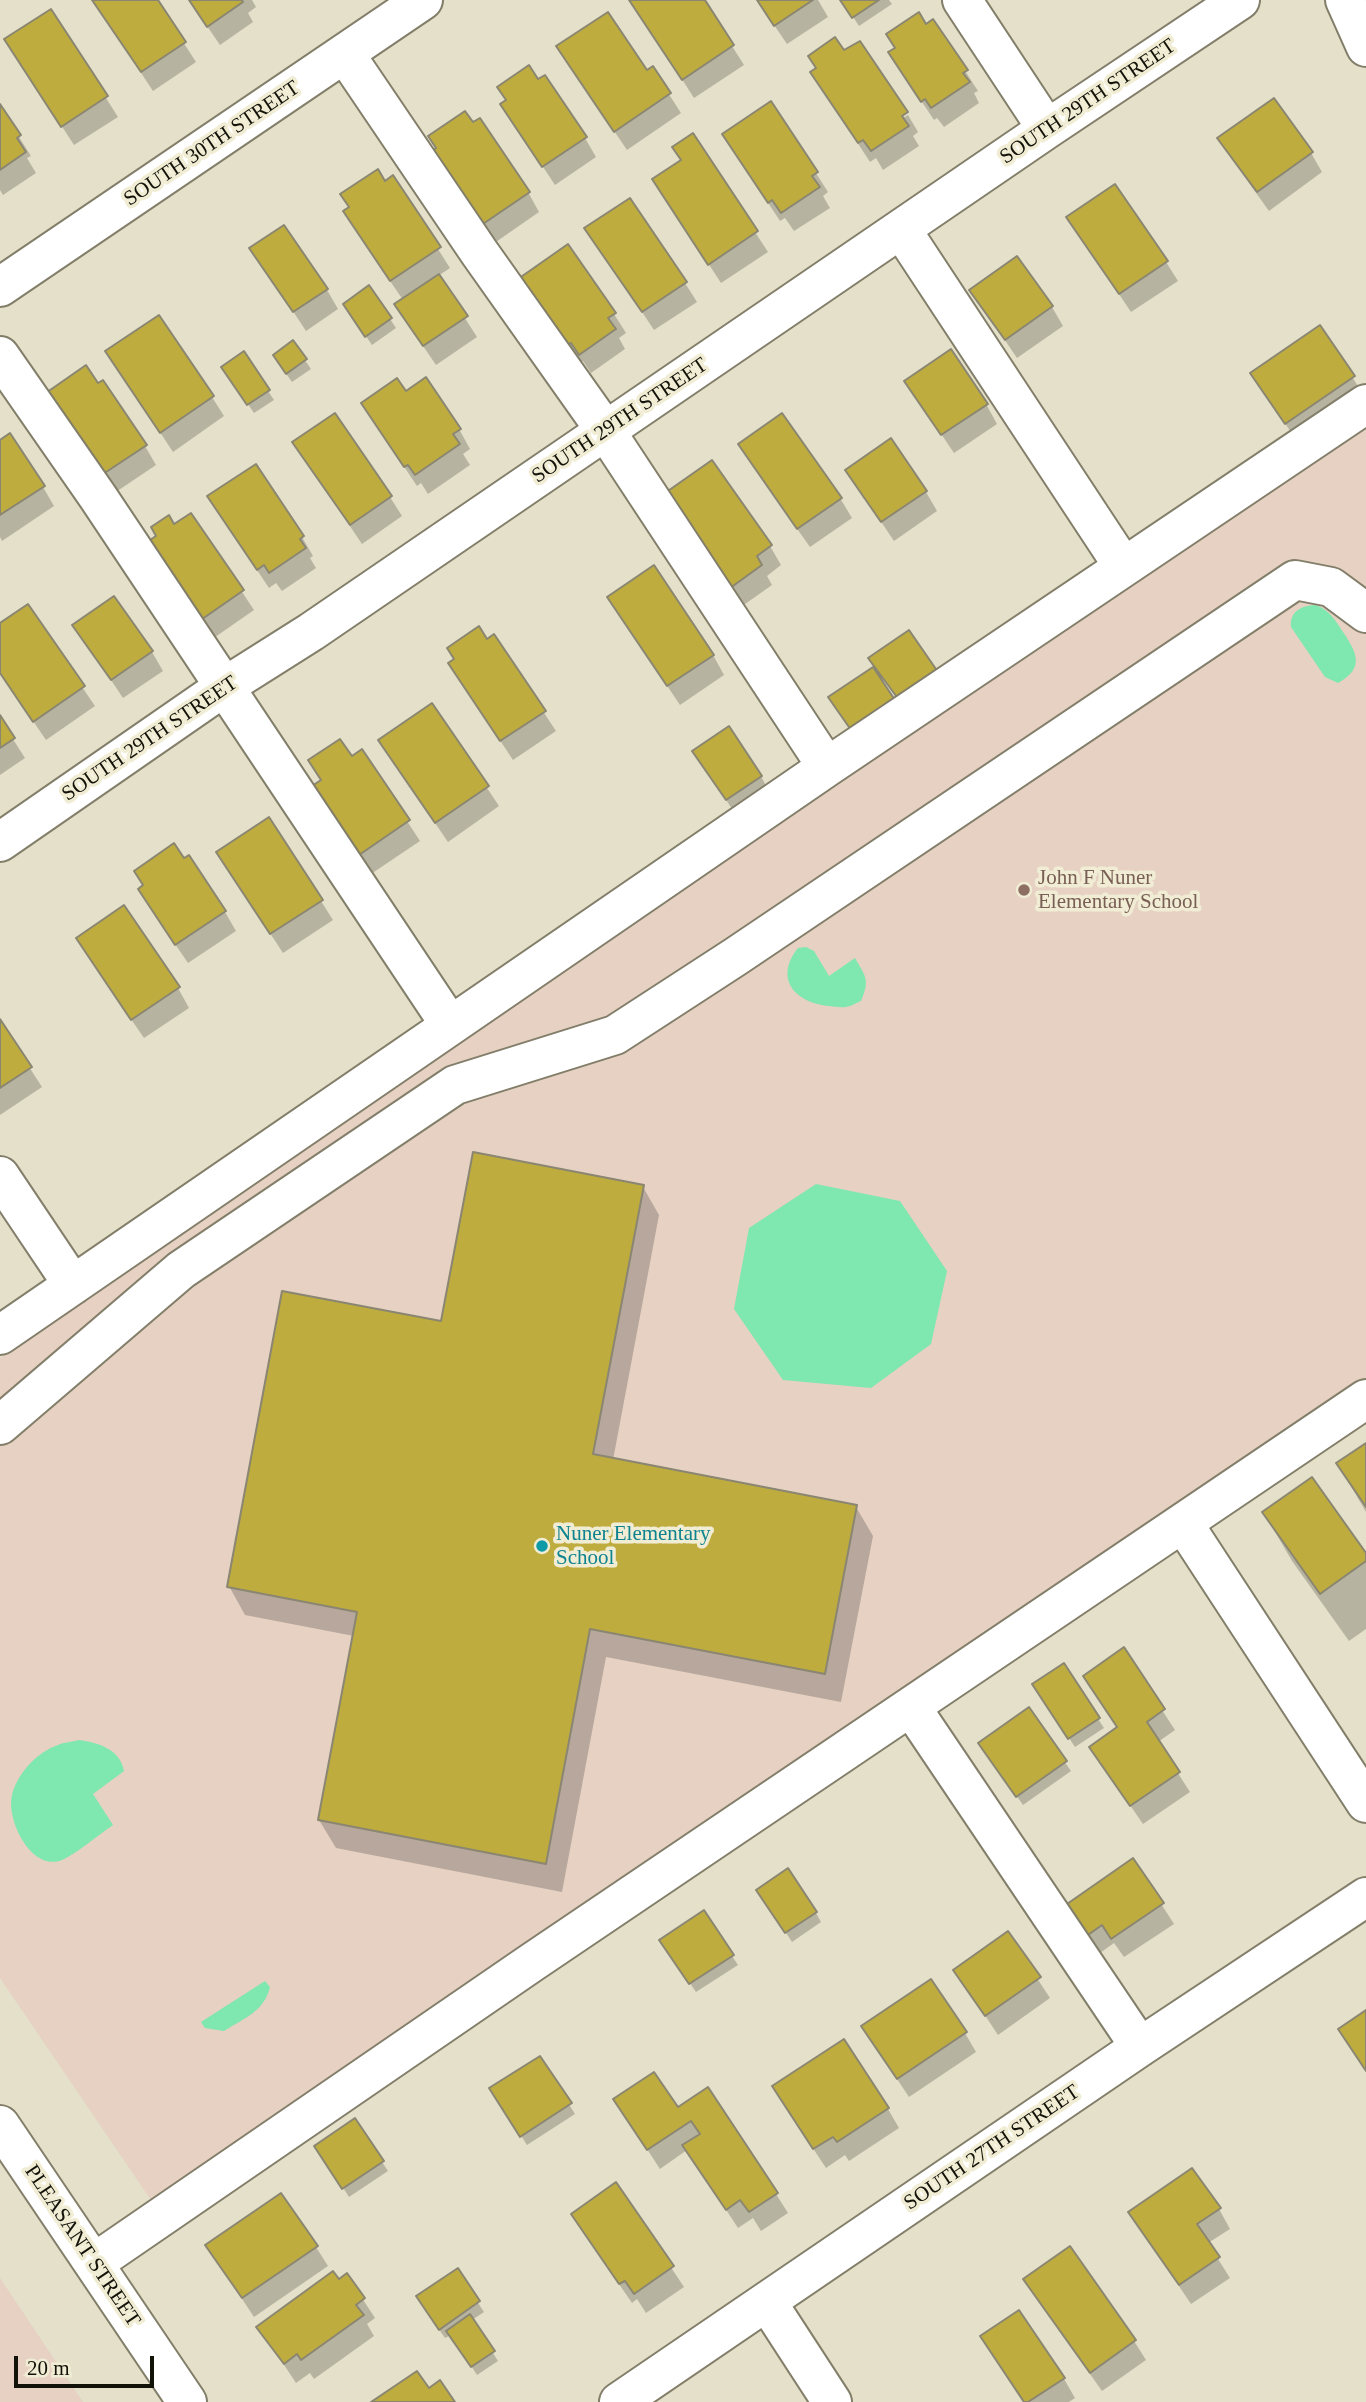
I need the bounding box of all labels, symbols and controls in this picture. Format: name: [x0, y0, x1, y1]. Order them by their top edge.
street label: SOUTH 29TH STREET: [995, 34, 1181, 170]
street label: SOUTH 30TH STREET: [119, 76, 305, 212]
street label: SOUTH 29TH STREET: [527, 353, 713, 489]
street label: SOUTH 29TH STREET: [57, 671, 243, 807]
place label: John F Nuner Elementary School: [1038, 865, 1198, 915]
marker: John F Nuner Elementary School: [1016, 882, 1032, 898]
place label: Nuner Elementary School: [556, 1521, 711, 1571]
marker: Nuner Elementary School: [534, 1538, 550, 1554]
street label: SOUTH 27TH STREET: [899, 2080, 1085, 2216]
street label: PLEASANT STREET: [19, 2160, 145, 2332]
scale bar: [18, 2342, 158, 2386]
text: 20 m: [27, 2356, 70, 2380]

